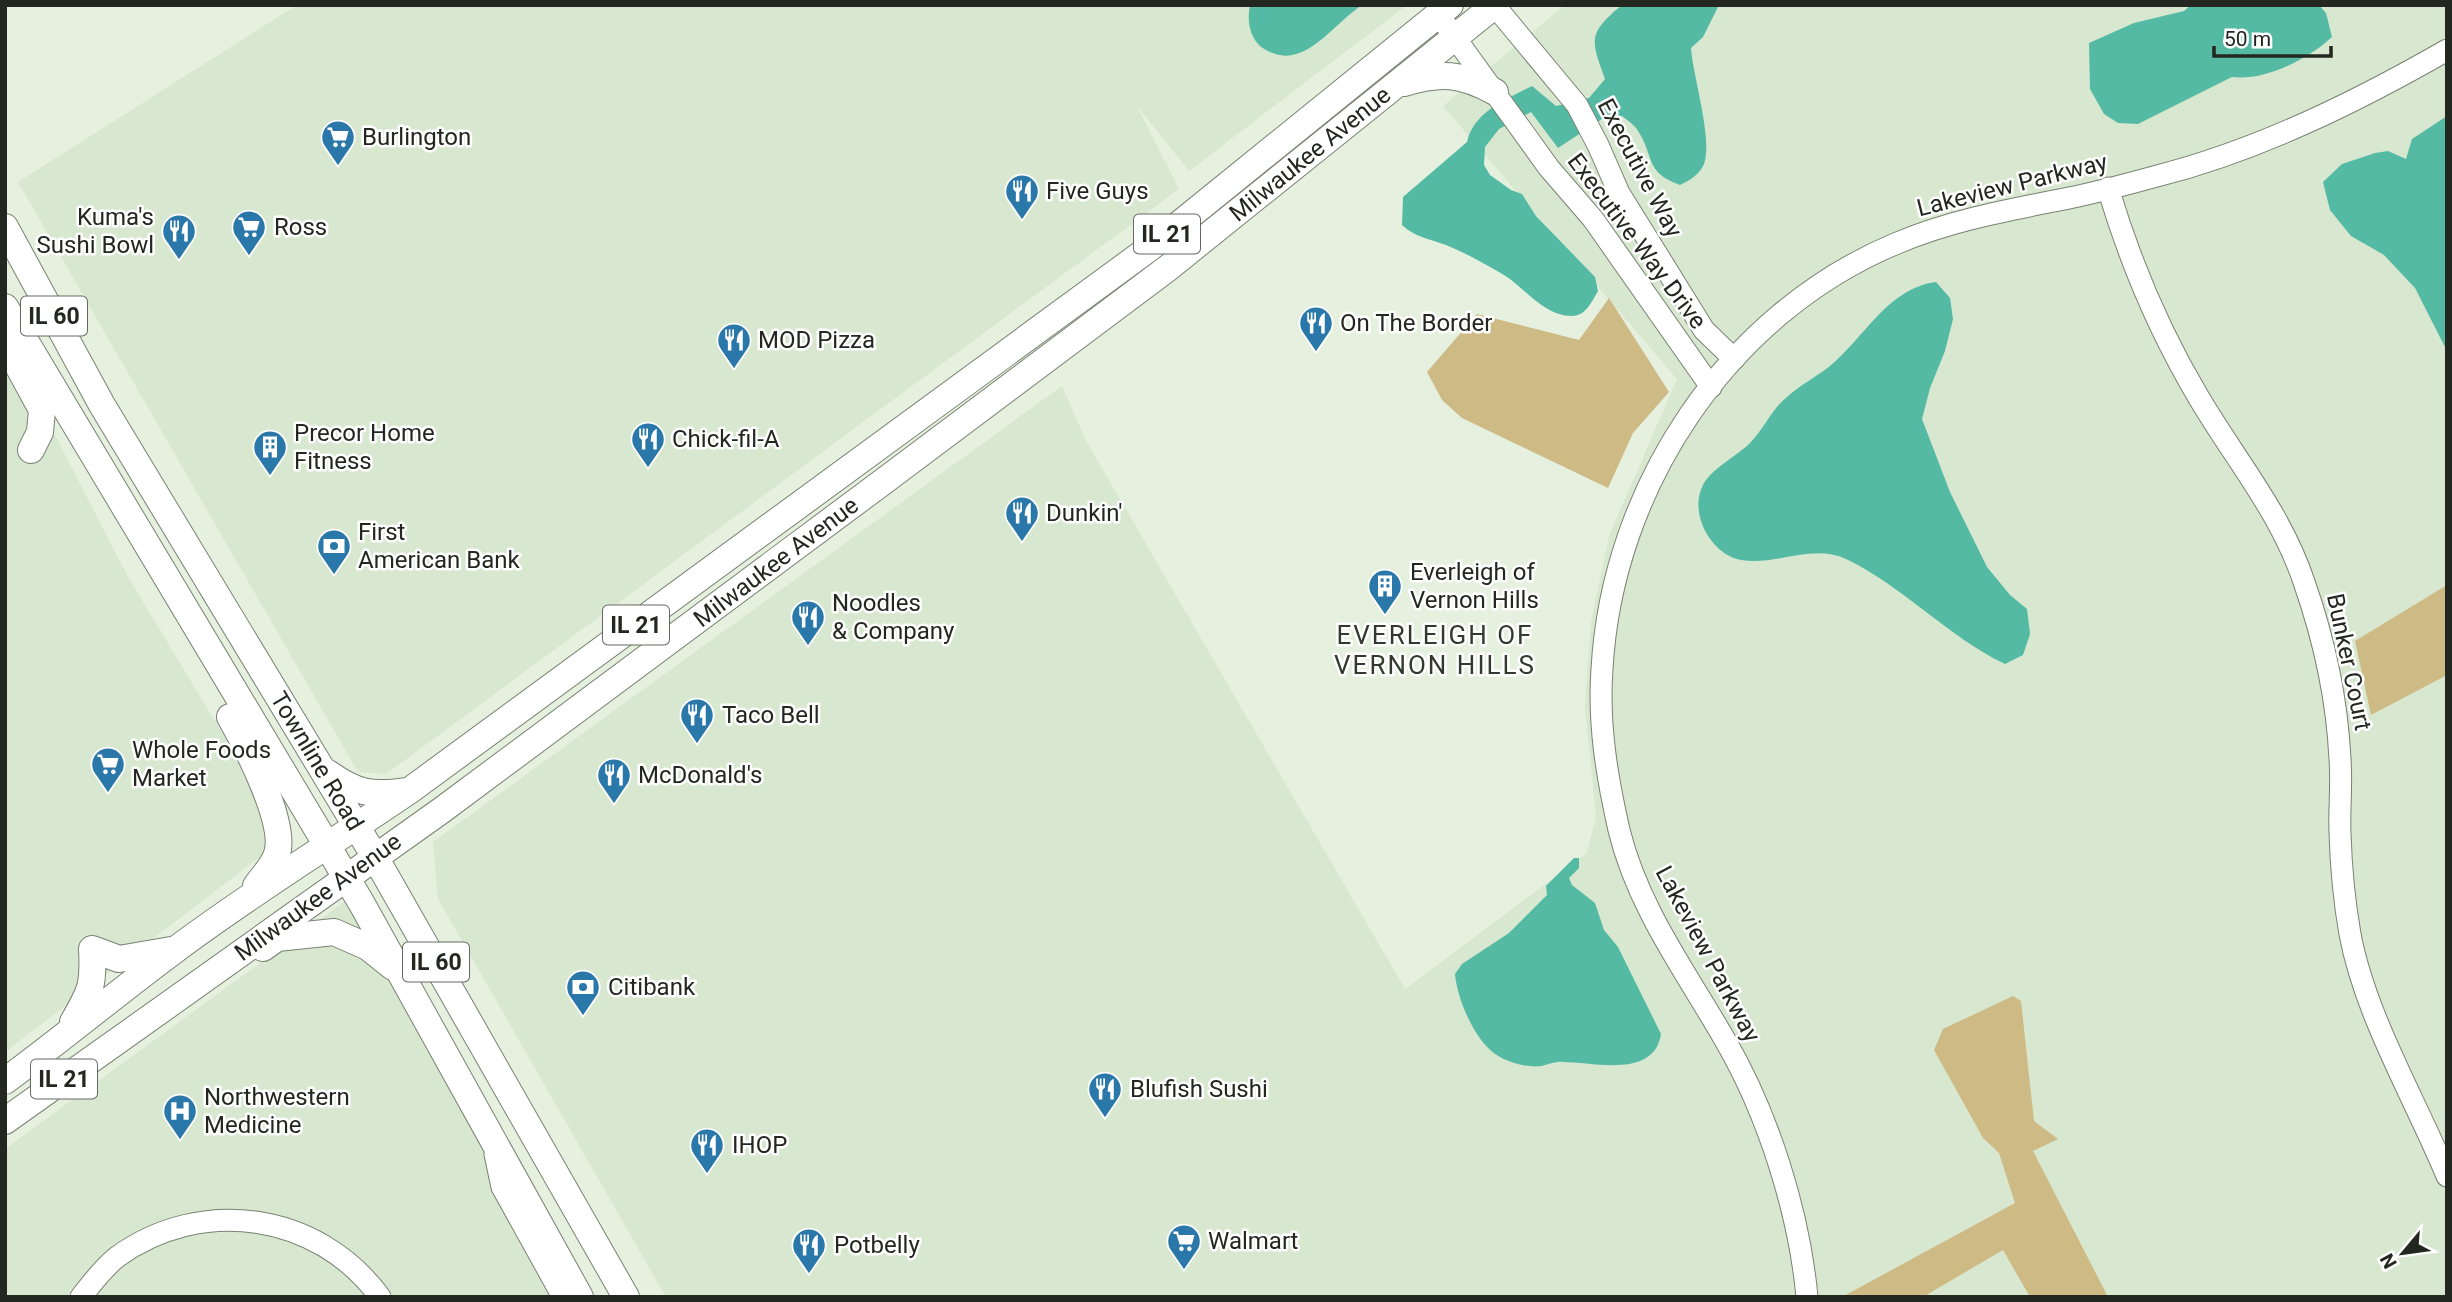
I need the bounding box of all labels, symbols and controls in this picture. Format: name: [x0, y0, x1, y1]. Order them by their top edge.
scale bar: [2214, 14, 2331, 58]
text: 50 m: [2224, 27, 2271, 51]
street label: Milwaukee Avenue: [1224, 81, 1396, 227]
street label: Executive Way: [1592, 94, 1689, 243]
supermarket icon: Burlington: [319, 118, 357, 167]
place label: Burlington: [362, 123, 471, 151]
street label: Executive Way Drive: [1562, 148, 1712, 334]
street label: Lakeview Parkway: [1914, 148, 2111, 222]
restaurant icon: Five Guys: [1003, 172, 1041, 221]
place label: Five Guys: [1046, 177, 1149, 205]
place label: Kuma's Sushi Bowl: [37, 203, 154, 259]
supermarket icon: Ross: [230, 208, 268, 257]
restaurant icon: Kuma's Sushi Bowl: [160, 212, 198, 261]
place label: Ross: [274, 213, 327, 241]
road number: IL 21: [1134, 215, 1200, 254]
road number: IL 60: [21, 296, 87, 336]
restaurant icon: On The Border: [1297, 304, 1335, 353]
place label: On The Border: [1340, 309, 1492, 337]
restaurant icon: MOD Pizza: [715, 321, 753, 370]
place label: MOD Pizza: [758, 326, 875, 354]
place label: Precor Home Fitness: [294, 419, 435, 475]
restaurant icon: Chick-fil-A: [629, 420, 667, 469]
place label: Chick-fil-A: [672, 425, 780, 453]
building icon: Precor Home Fitness: [251, 428, 289, 477]
street label: Milwaukee Avenue: [688, 491, 864, 633]
restaurant icon: Dunkin': [1003, 494, 1041, 543]
place label: Dunkin': [1046, 499, 1122, 527]
place label: First American Bank: [358, 518, 520, 574]
bank icon: First American Bank: [315, 527, 353, 576]
place label: Everleigh of Vernon Hills: [1410, 558, 1539, 614]
building icon: Everleigh of Vernon Hills: [1366, 567, 1404, 616]
place label: Noodles & Company: [832, 589, 955, 645]
street label: Bunker Court: [2321, 591, 2377, 733]
restaurant icon: Noodles & Company: [789, 598, 827, 647]
road number: IL 21: [603, 606, 669, 645]
district label: EVERLEIGH OF VERNON HILLS: [1334, 620, 1536, 680]
street label: Townline Road: [265, 687, 369, 835]
restaurant icon: Taco Bell: [678, 696, 716, 745]
place label: Taco Bell: [722, 701, 820, 729]
place label: Whole Foods Market: [132, 736, 271, 792]
supermarket icon: Whole Foods Market: [89, 745, 127, 794]
restaurant icon: McDonald's: [595, 756, 633, 805]
place label: McDonald's: [638, 761, 762, 789]
street label: Milwaukee Avenue: [229, 827, 407, 967]
street label: Lakeview Parkway: [1650, 861, 1767, 1047]
road number: IL 60: [403, 942, 469, 981]
bank icon: Citibank: [564, 968, 602, 1017]
place label: Citibank: [608, 973, 696, 1001]
road number: IL 21: [31, 1060, 97, 1098]
restaurant icon: Blufish Sushi: [1086, 1070, 1124, 1119]
place label: Blufish Sushi: [1130, 1075, 1268, 1103]
place label: Northwestern Medicine: [204, 1083, 350, 1139]
hospital icon: Northwestern Medicine: [161, 1092, 199, 1141]
restaurant icon: IHOP: [688, 1126, 726, 1175]
place label: IHOP: [732, 1131, 787, 1159]
north arrow: [2368, 1218, 2438, 1288]
supermarket icon: Walmart: [1165, 1222, 1203, 1271]
restaurant icon: Potbelly: [790, 1226, 828, 1275]
place label: Walmart: [1208, 1227, 1299, 1255]
place label: Potbelly: [834, 1231, 920, 1259]
text: N: [2375, 1250, 2402, 1272]

